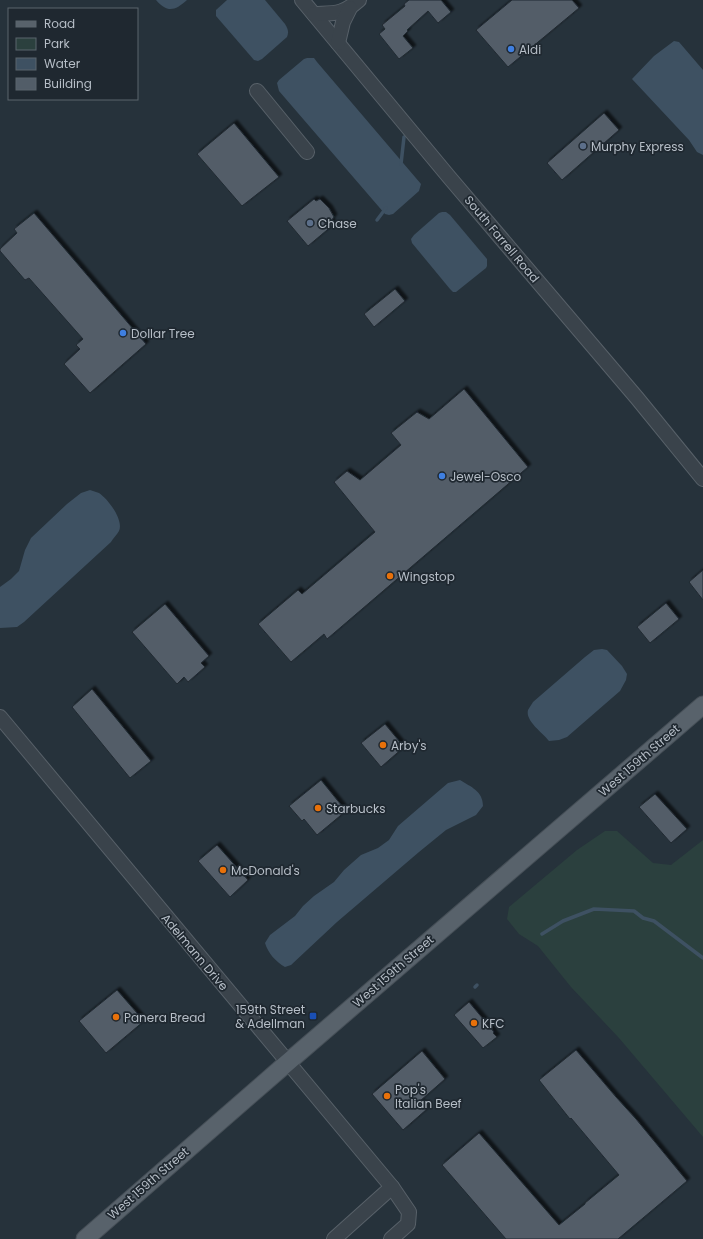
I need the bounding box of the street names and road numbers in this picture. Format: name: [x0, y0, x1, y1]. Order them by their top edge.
street label: South Farrell Road: [461, 192, 543, 286]
street label: West 159th Street: [595, 720, 683, 800]
street label: Adelmann Drive: [158, 910, 232, 994]
street label: West 159th Street: [349, 931, 437, 1011]
street label: West 159th Street: [104, 1143, 192, 1223]

